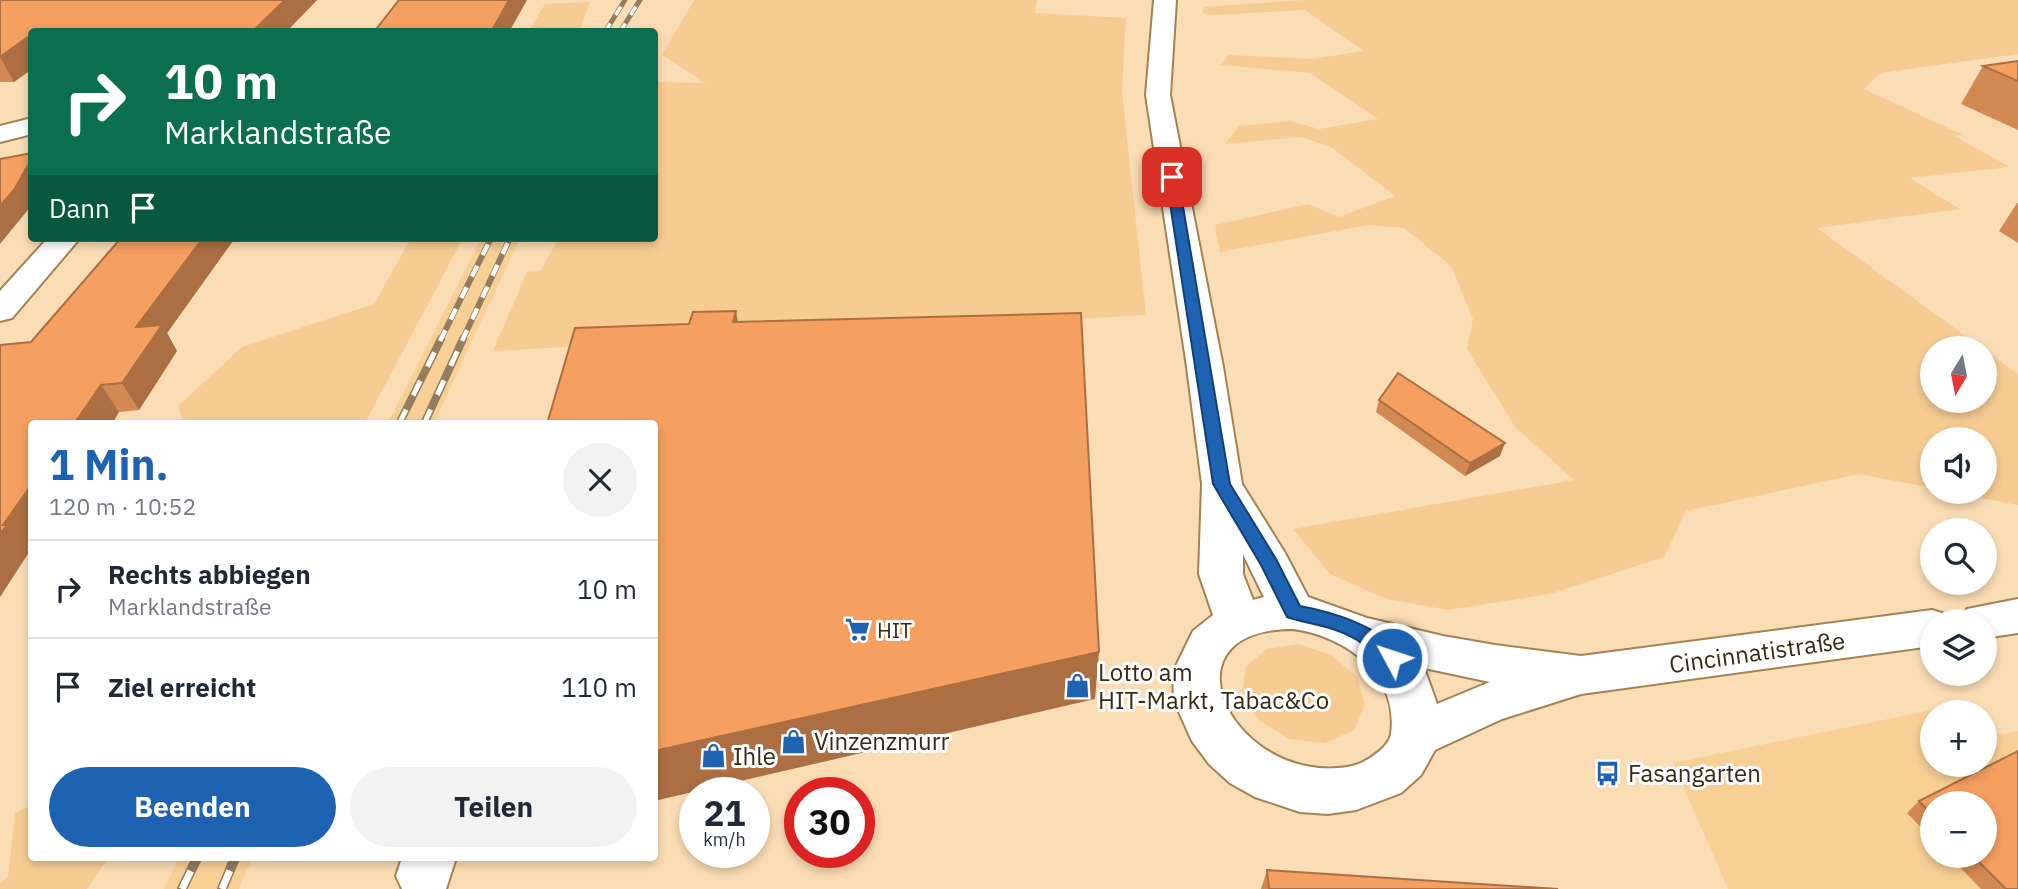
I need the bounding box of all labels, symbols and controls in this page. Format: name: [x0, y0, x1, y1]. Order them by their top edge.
text: 10 m: [164, 49, 278, 112]
icon: right: [49, 56, 140, 147]
text: Marklandstraße: [164, 111, 392, 153]
pin: [1142, 147, 1202, 207]
icon: arrive: [1153, 158, 1191, 196]
icon: arrive: [124, 189, 162, 227]
text: Dann: [49, 191, 110, 225]
north arrow: [1920, 336, 1997, 413]
map controls: [1920, 336, 1997, 868]
button: sound: [1920, 427, 1997, 504]
text: 1 Min.: [49, 437, 169, 492]
button: close: [563, 443, 637, 517]
text: 120 m · 10:52: [49, 491, 196, 521]
button: search: [1920, 518, 1997, 595]
text: Rechts abbiegen: [108, 557, 311, 591]
icon: right: [49, 570, 87, 608]
text: 10 m: [577, 572, 637, 606]
text: Marklandstraße: [108, 591, 272, 621]
button: layers: [1920, 609, 1997, 686]
supermarket icon: HIT: [843, 616, 871, 644]
place label: HIT: [877, 616, 912, 644]
position arrow: [1355, 621, 1429, 695]
street label: Cincinnatistraße: [1667, 624, 1847, 680]
place label: Lotto am HIT-Markt, Tabac&Co: [1098, 656, 1329, 716]
icon: arrive: [49, 668, 87, 706]
text: Ziel erreicht: [108, 670, 256, 704]
text: 110 m: [561, 670, 637, 704]
shop icon: Lotto am HIT-Markt, Tabac&Co: [1064, 672, 1092, 700]
button: +: [1920, 700, 1997, 777]
place label: Vinzenzmurr: [814, 725, 949, 757]
shop icon: Vinzenzmurr: [780, 727, 808, 755]
place label: Ihle: [733, 740, 776, 772]
shop icon: Ihle: [699, 742, 727, 770]
place label: Fasangarten: [1628, 757, 1761, 789]
bus stop icon: Fasangarten: [1594, 759, 1622, 787]
button: Beenden: [49, 767, 336, 847]
button: Teilen: [350, 767, 637, 847]
speed limit sign: 30: [784, 777, 875, 868]
text: 21: [703, 790, 746, 836]
button: −: [1920, 791, 1997, 868]
text: km/h: [703, 828, 746, 851]

